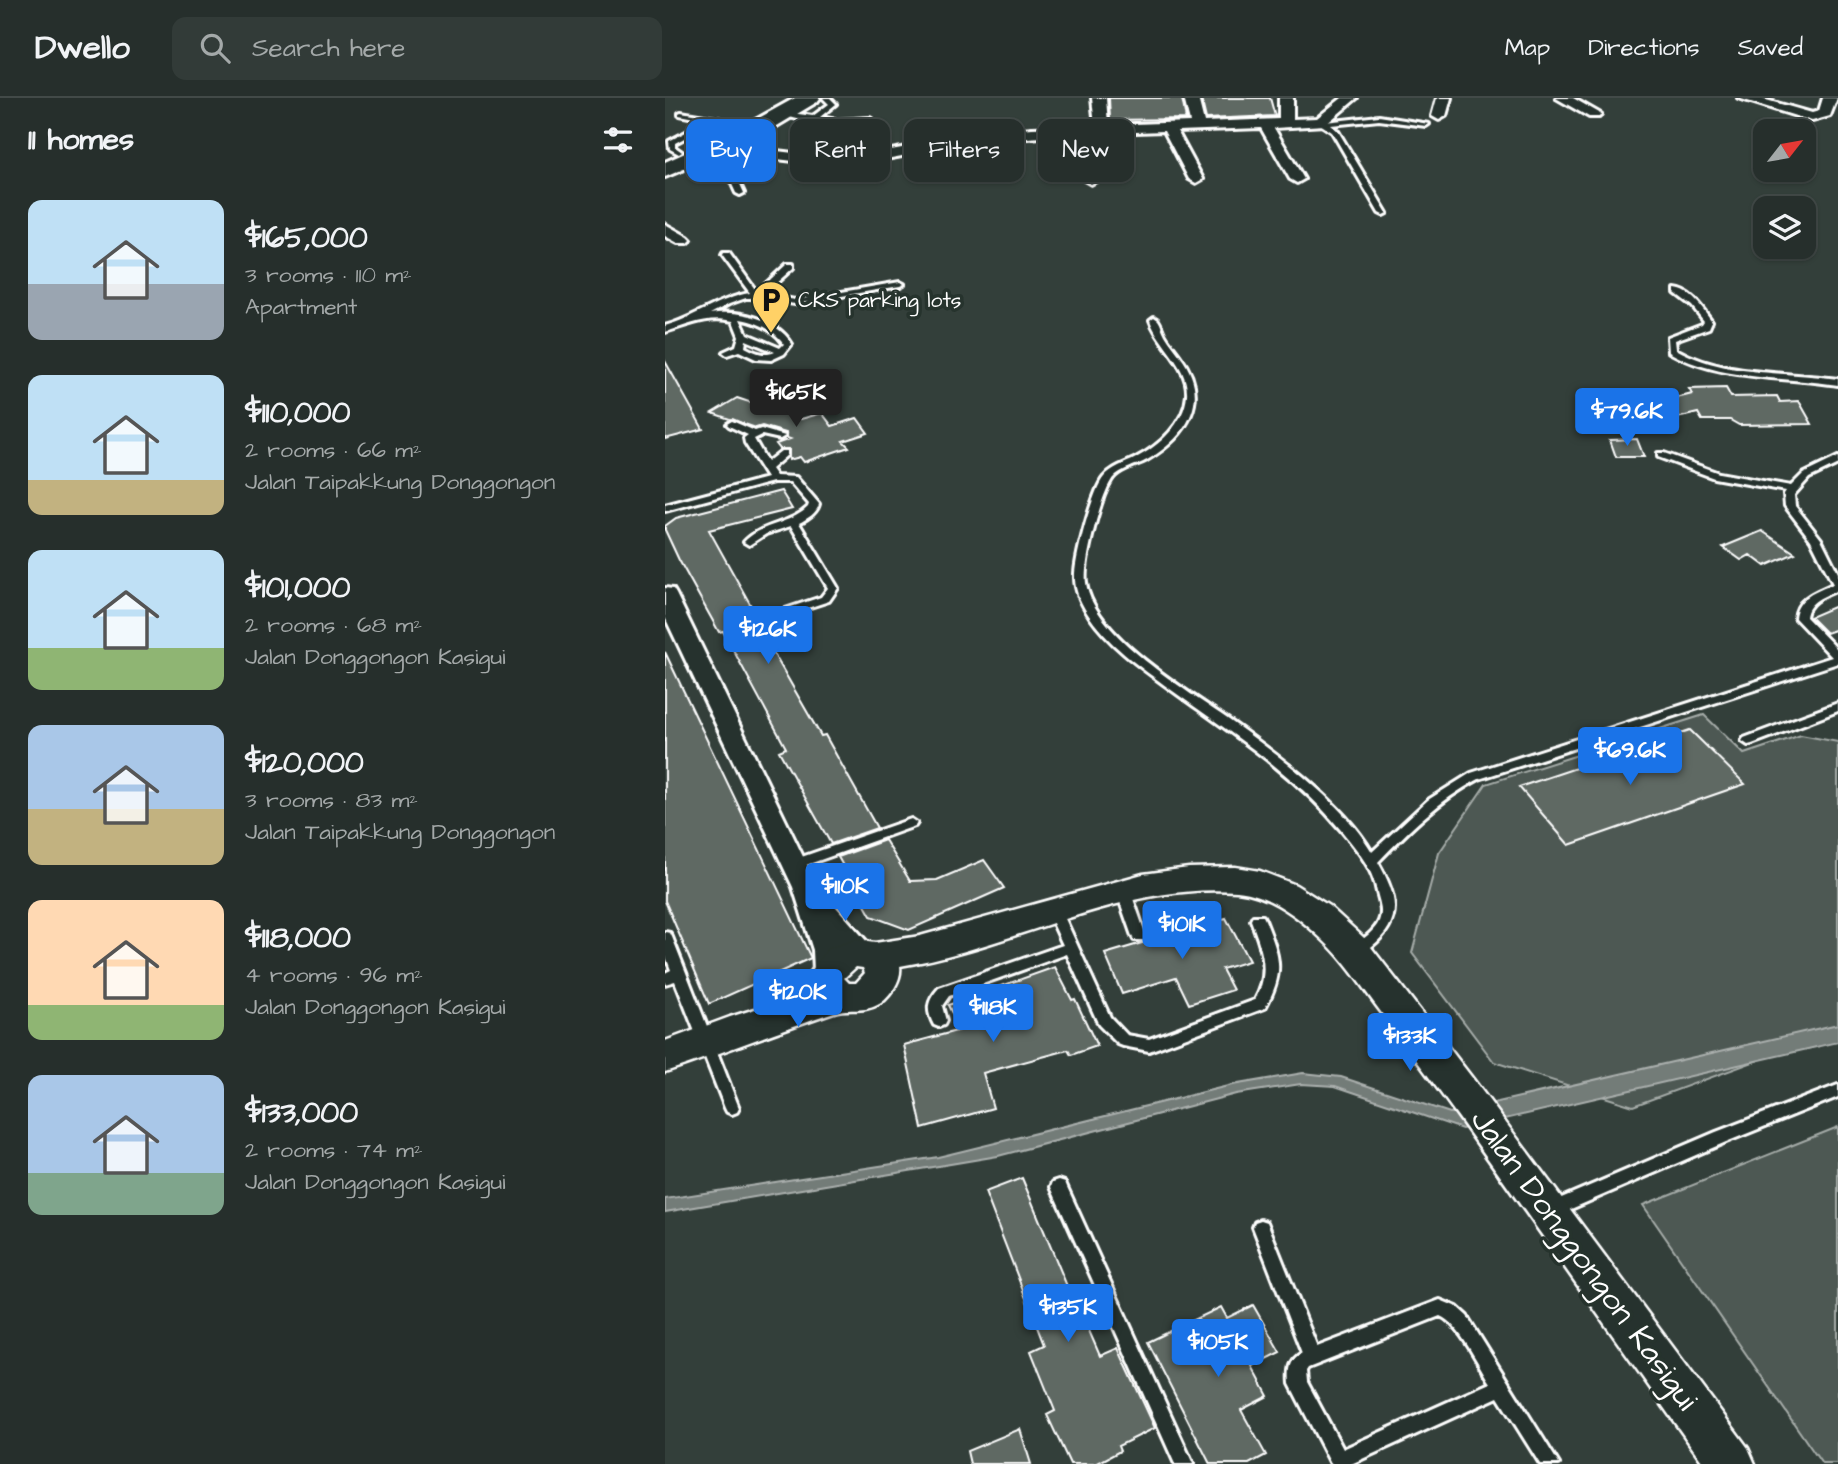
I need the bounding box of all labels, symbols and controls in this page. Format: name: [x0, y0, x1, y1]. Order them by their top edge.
search box: [172, 17, 662, 80]
text: Dwello: [35, 25, 130, 71]
icon: search: [196, 29, 234, 67]
text: Search here: [252, 30, 405, 66]
text: Map: [1505, 31, 1550, 65]
text: Directions: [1588, 31, 1700, 65]
text: Saved: [1738, 31, 1803, 65]
text: 11 homes: [28, 119, 134, 161]
chip: Buy: [686, 119, 776, 182]
chip: Rent: [790, 119, 890, 182]
chip: Filters: [904, 119, 1024, 182]
chip: New: [1038, 119, 1134, 182]
north arrow: [1753, 119, 1817, 182]
map controls: [1753, 119, 1816, 259]
icon: filters: [599, 121, 637, 159]
button: layers: [1753, 196, 1816, 259]
text: $165,000: [245, 217, 368, 259]
icon: home: [84, 228, 168, 312]
text: 3 rooms · 110 m²: [245, 259, 412, 291]
parking icon: CKS parking lots: [750, 279, 792, 334]
place label: CKS parking lots: [798, 286, 961, 317]
text: Apartment: [245, 291, 357, 323]
pin: $165K: [747, 370, 845, 429]
text: $165K: [766, 376, 826, 408]
pin: $79.6K: [1570, 388, 1684, 448]
text: $110,000: [245, 392, 350, 434]
text: $79.6K: [1591, 395, 1663, 427]
icon: home: [84, 403, 168, 487]
text: 2 rooms · 66 m²: [245, 434, 422, 466]
text: Jalan Taipakkung Donggongon: [245, 466, 555, 498]
text: $101,000: [245, 567, 350, 609]
icon: home: [84, 578, 168, 662]
pin: $126K: [719, 606, 817, 666]
text: 2 rooms · 68 m²: [245, 609, 422, 641]
text: $126K: [739, 613, 797, 645]
text: Jalan Donggongon Kasigui: [245, 641, 506, 673]
pin: $69.6K: [1573, 728, 1687, 787]
text: $69.6K: [1594, 734, 1666, 766]
text: $120,000: [245, 742, 364, 784]
icon: home: [84, 753, 168, 837]
text: 3 rooms · 83 m²: [245, 784, 418, 816]
text: Jalan Taipakkung Donggongon: [245, 816, 555, 848]
pin: $110K: [796, 864, 894, 923]
text: $110K: [821, 870, 869, 902]
pin: $101K: [1133, 902, 1231, 961]
text: $101K: [1158, 908, 1206, 940]
text: $118,000: [245, 917, 351, 959]
icon: home: [84, 928, 168, 1012]
text: 4 rooms · 96 m²: [245, 959, 423, 991]
pin: $120K: [749, 970, 847, 1029]
text: $120K: [769, 976, 827, 1008]
pin: $118K: [944, 984, 1042, 1044]
text: Jalan Donggongon Kasigui: [245, 991, 506, 1023]
text: $118K: [969, 991, 1017, 1023]
pin: $133K: [1361, 1014, 1459, 1073]
text: $133K: [1383, 1020, 1437, 1052]
text: $133,000: [245, 1092, 358, 1134]
street label: Jalan Donggongon Kasigui: [1459, 1100, 1709, 1420]
icon: home: [84, 1103, 168, 1187]
text: 2 rooms · 74 m²: [245, 1134, 423, 1166]
text: Jalan Donggongon Kasigui: [245, 1166, 506, 1198]
pin: $135K: [1019, 1284, 1117, 1344]
text: $135K: [1039, 1291, 1097, 1323]
pin: $105K: [1169, 1320, 1267, 1379]
text: $105K: [1188, 1326, 1248, 1358]

